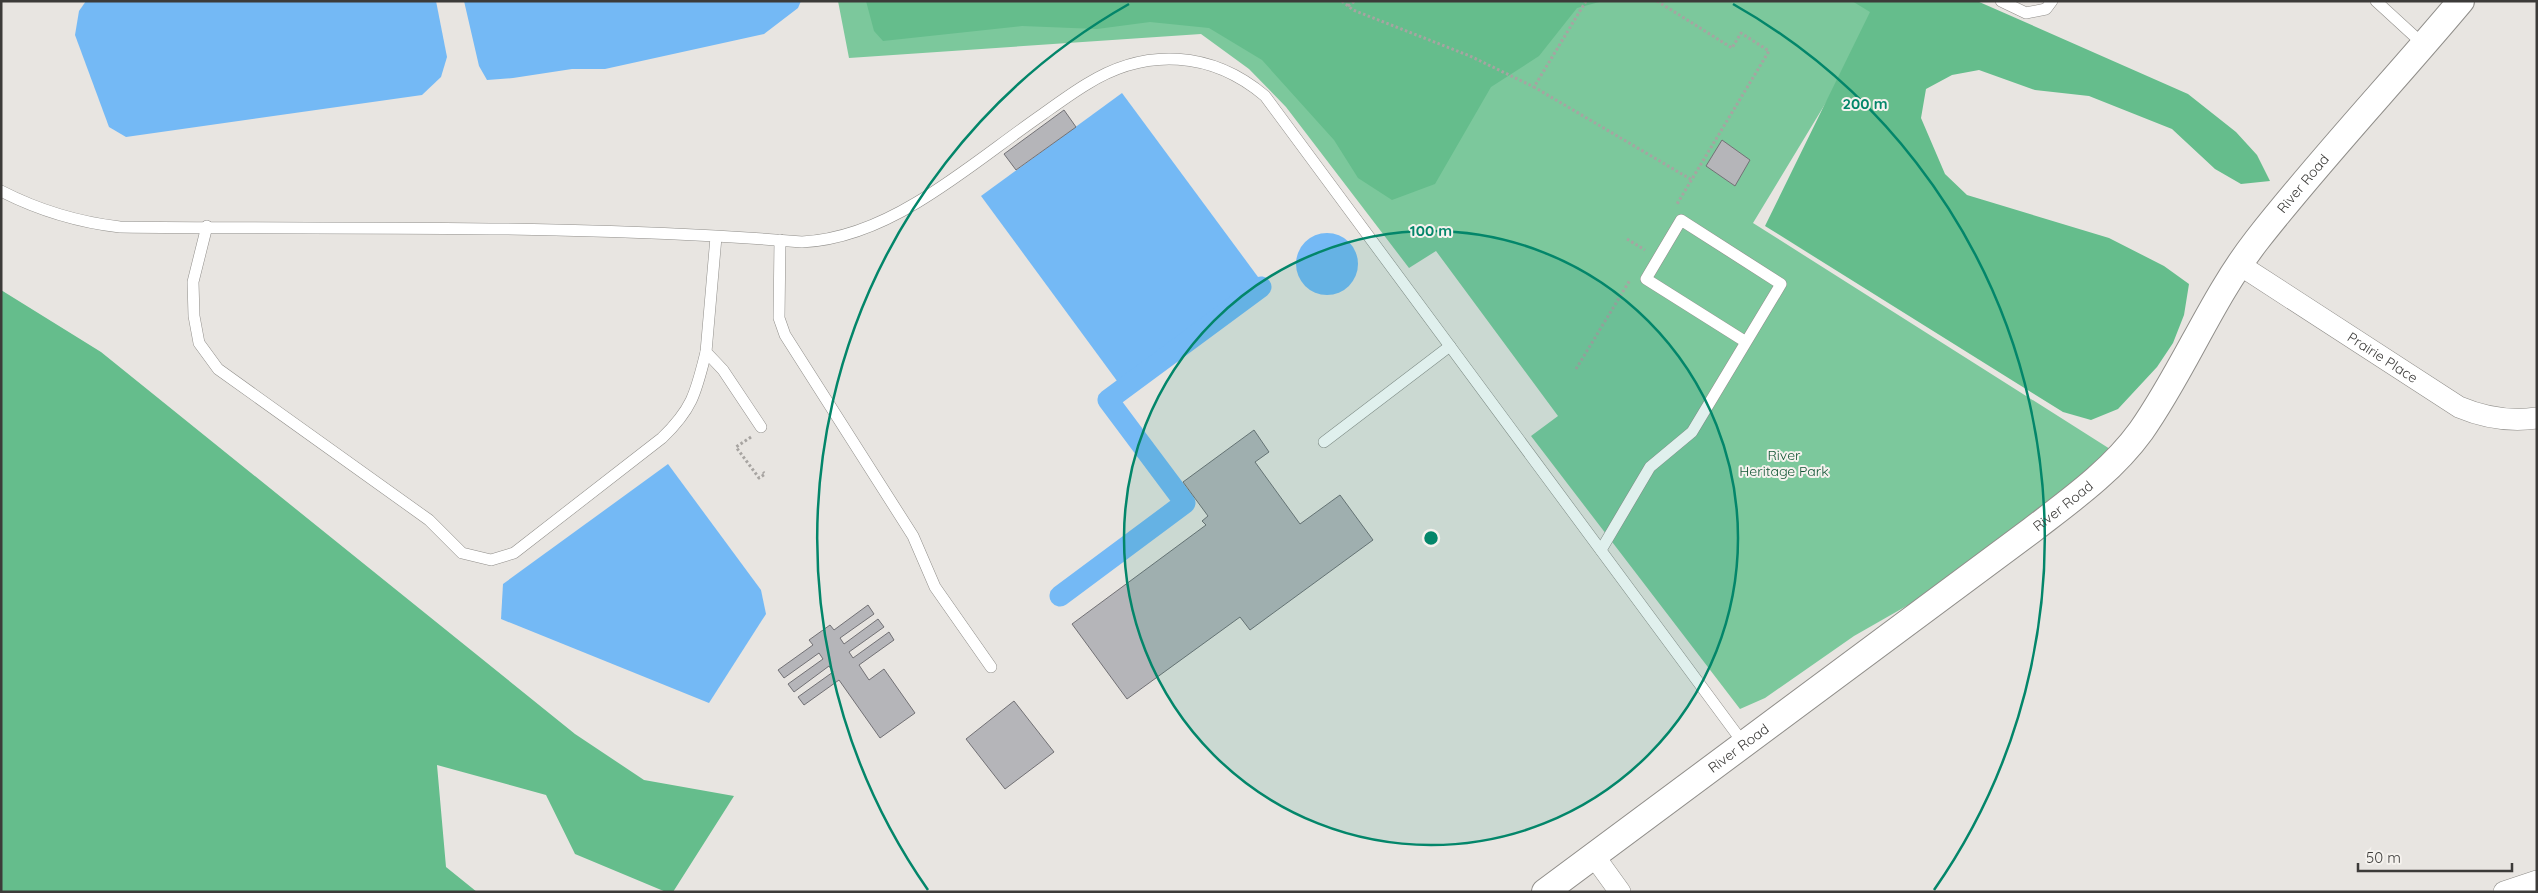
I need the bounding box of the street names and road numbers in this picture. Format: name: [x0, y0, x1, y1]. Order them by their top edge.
street label: River Road: [2273, 150, 2333, 217]
street label: Prairie Place: [2344, 328, 2421, 387]
street label: River Road: [2029, 477, 2097, 535]
street label: River Road: [1704, 720, 1773, 777]

